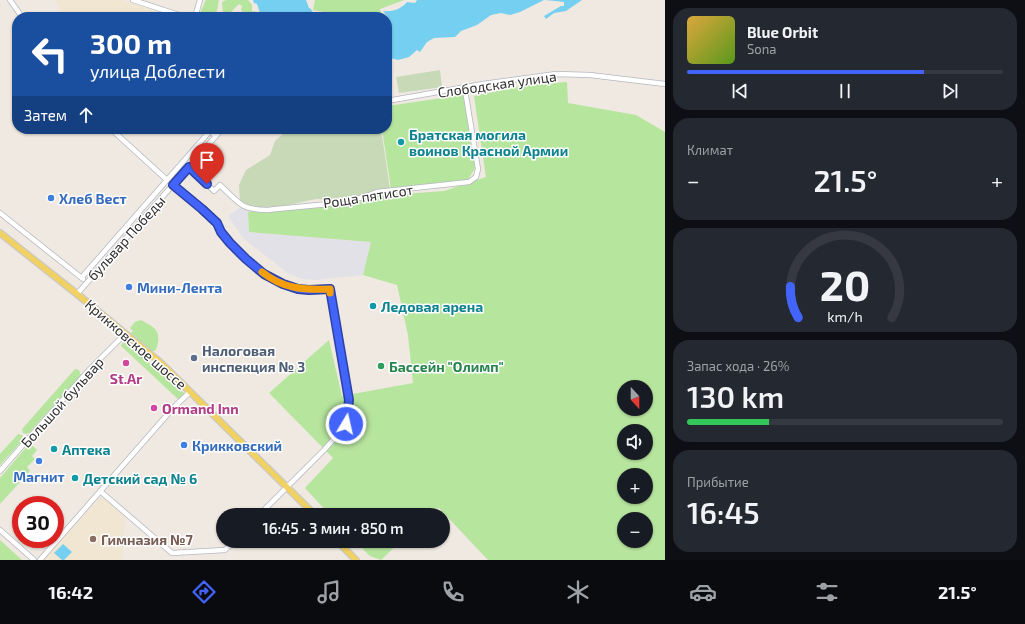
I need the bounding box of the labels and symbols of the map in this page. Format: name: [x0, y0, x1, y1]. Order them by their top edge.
street label: Слободская улица: [436, 67, 558, 101]
place label: Братская могила воинов Красной Армии: [409, 126, 568, 159]
marker: Братская могила воинов Красной Армии: [396, 137, 406, 147]
pin: [190, 143, 224, 184]
street label: Роща пятисот: [322, 180, 414, 212]
place label: Хлеб Вест: [59, 190, 127, 207]
street label: бульвар Победы: [84, 192, 168, 284]
marker: Хлеб Вест: [46, 193, 56, 203]
place label: Мини-Лента: [137, 279, 222, 296]
marker: Мини-Лента: [124, 282, 134, 292]
street label: Крикковское шоссе: [82, 295, 190, 393]
place label: Ледовая арена: [381, 298, 483, 315]
marker: Ледовая арена: [368, 301, 378, 311]
place label: Налоговая инспекция № 3: [202, 342, 305, 375]
street label: Большой бульвар: [17, 353, 107, 451]
marker: Налоговая инспекция № 3: [189, 353, 199, 363]
marker: St.Ar: [121, 358, 131, 368]
place label: Бассейн "Олимп": [389, 358, 504, 375]
marker: Бассейн "Олимп": [376, 361, 386, 371]
place label: St.Ar: [110, 370, 142, 387]
north arrow: [617, 380, 653, 416]
place label: Ormand Inn: [162, 400, 239, 417]
marker: Ormand Inn: [149, 403, 159, 413]
position arrow: [325, 403, 367, 445]
place label: Крикковский: [192, 437, 282, 454]
marker: Крикковский: [179, 440, 189, 450]
place label: Аптека: [62, 441, 111, 458]
marker: Аптека: [49, 444, 59, 454]
marker: Магнит: [34, 456, 44, 466]
place label: Магнит: [13, 468, 65, 485]
place label: Детский сад № 6: [83, 470, 197, 487]
marker: Детский сад № 6: [70, 473, 80, 483]
speed limit sign: 30: [12, 496, 64, 548]
place label: Гимназия №7: [101, 531, 194, 548]
marker: Гимназия №7: [88, 534, 98, 544]

